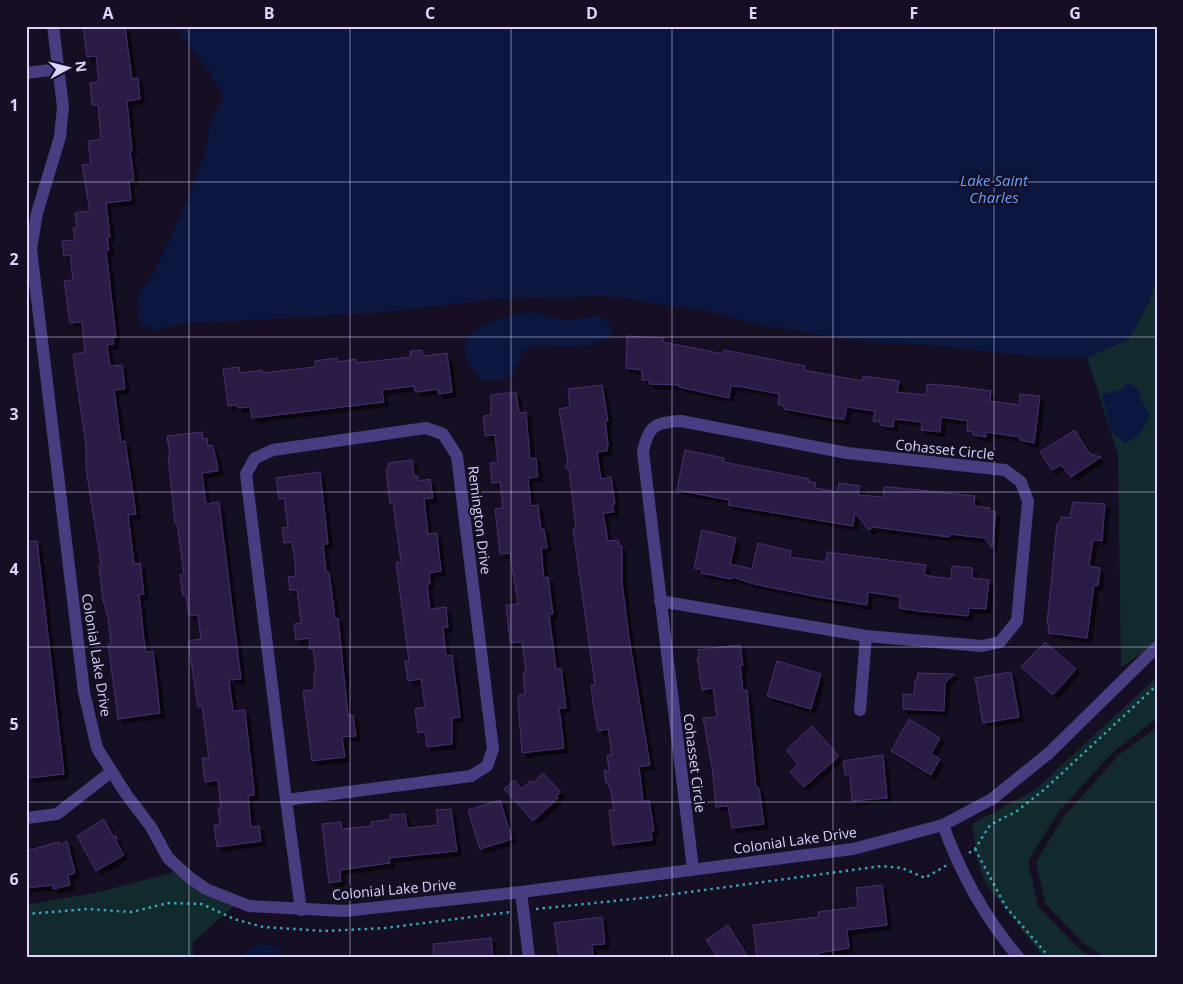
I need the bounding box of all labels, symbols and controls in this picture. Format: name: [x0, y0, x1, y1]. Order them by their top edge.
text: A: [102, 2, 114, 24]
text: B: [264, 2, 274, 24]
text: C: [425, 2, 435, 24]
text: D: [586, 2, 598, 24]
text: E: [749, 2, 758, 24]
text: F: [910, 2, 918, 24]
text: G: [1069, 2, 1081, 24]
north arrow: [42, 42, 92, 92]
text: N: [71, 60, 92, 73]
text: 1: [9, 94, 19, 116]
water label: Lake Saint Charles: [960, 170, 1029, 207]
text: 2: [9, 248, 19, 270]
text: 3: [9, 403, 19, 425]
street label: Cohasset Circle: [894, 434, 996, 464]
street label: Remington Drive: [464, 465, 496, 575]
text: 4: [9, 558, 19, 580]
street label: Colonial Lake Drive: [78, 592, 116, 718]
street label: Cohasset Circle: [680, 712, 711, 814]
text: 5: [9, 713, 19, 735]
street label: Colonial Lake Drive: [732, 822, 858, 858]
text: 6: [9, 868, 19, 890]
street label: Colonial Lake Drive: [331, 874, 457, 904]

